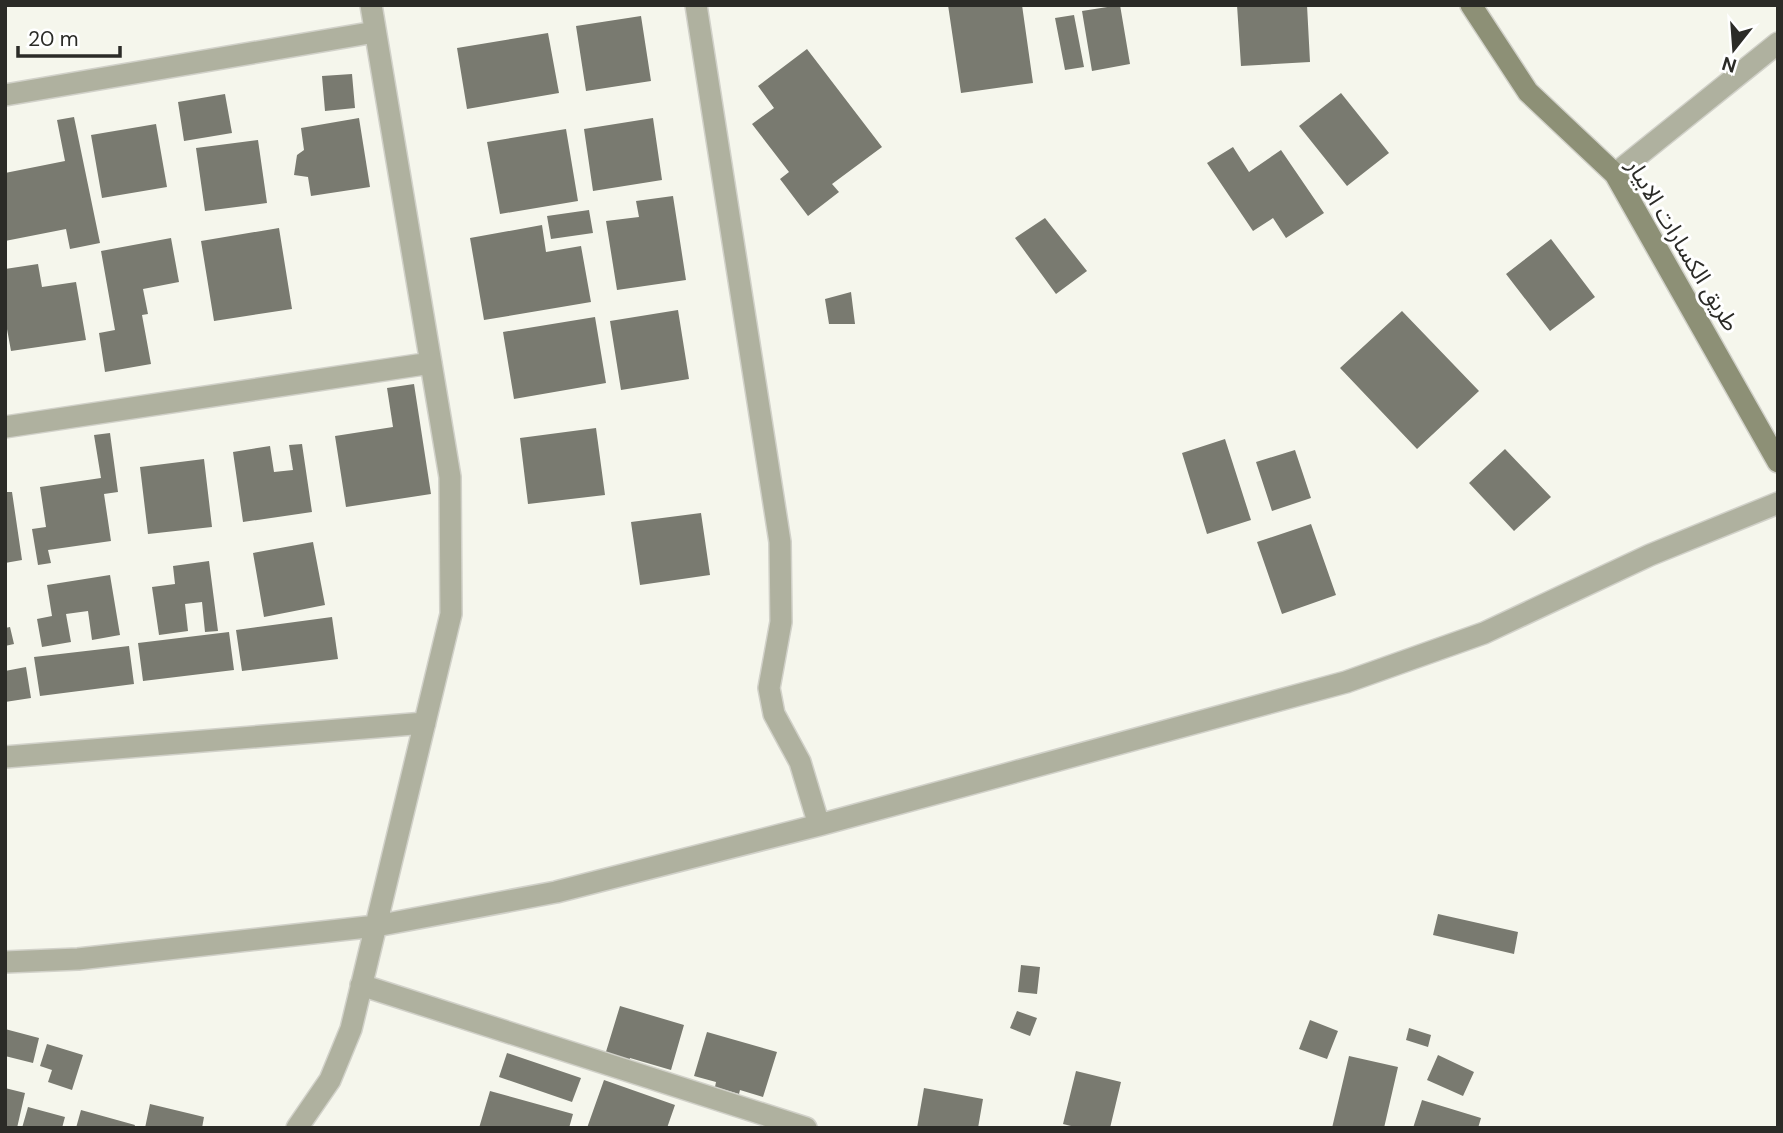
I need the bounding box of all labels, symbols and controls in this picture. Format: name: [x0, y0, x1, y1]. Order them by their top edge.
scale bar: [18, 14, 119, 58]
north arrow: [1699, 14, 1769, 84]
text: 20 m: [28, 25, 79, 53]
text: N: [1719, 51, 1739, 79]
street label: طريق الكسارات الابيار: [1619, 152, 1746, 337]

